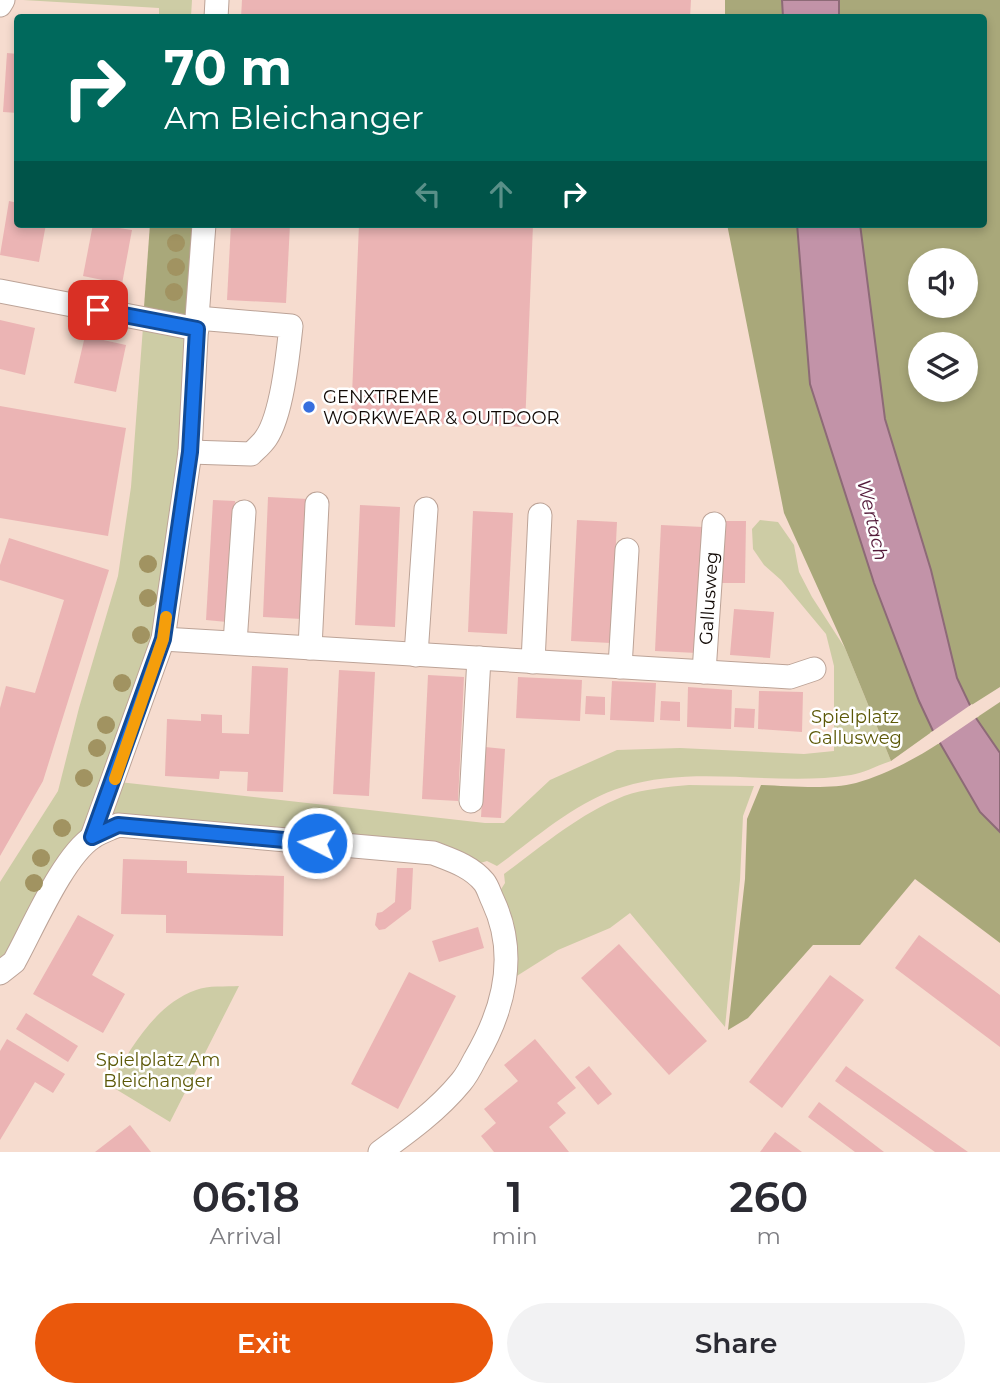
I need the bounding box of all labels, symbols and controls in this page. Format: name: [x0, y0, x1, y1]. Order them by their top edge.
text: 70 m: [164, 38, 292, 97]
icon: right: [49, 42, 140, 133]
text: Am Bleichanger: [164, 98, 424, 137]
icon: left: [409, 175, 447, 213]
icon: ahead: [482, 175, 520, 213]
icon: right: [555, 175, 593, 213]
map controls: [908, 248, 978, 402]
button: sound: [908, 248, 978, 318]
pin: [68, 280, 128, 340]
icon: arrive: [79, 291, 117, 329]
button: layers: [908, 332, 978, 402]
place label: GENXTREME WORKWEAR & OUTDOOR: [323, 386, 560, 429]
marker: GENXTREME WORKWEAR & OUTDOOR: [301, 399, 317, 415]
water label: Wertach: [852, 477, 893, 563]
street label: Gallusweg: [695, 551, 723, 646]
park label: Spielplatz Gallusweg: [808, 706, 902, 749]
position arrow: [280, 806, 354, 880]
park label: Spielplatz Am Bleichanger: [96, 1049, 220, 1092]
text: 06:18: [192, 1171, 300, 1223]
text: 1: [507, 1171, 523, 1223]
text: 260: [729, 1171, 808, 1223]
text: Arrival: [209, 1222, 282, 1250]
text: min: [492, 1222, 538, 1250]
text: m: [757, 1222, 781, 1250]
button: Exit: [35, 1303, 493, 1383]
button: Share: [507, 1303, 965, 1383]

